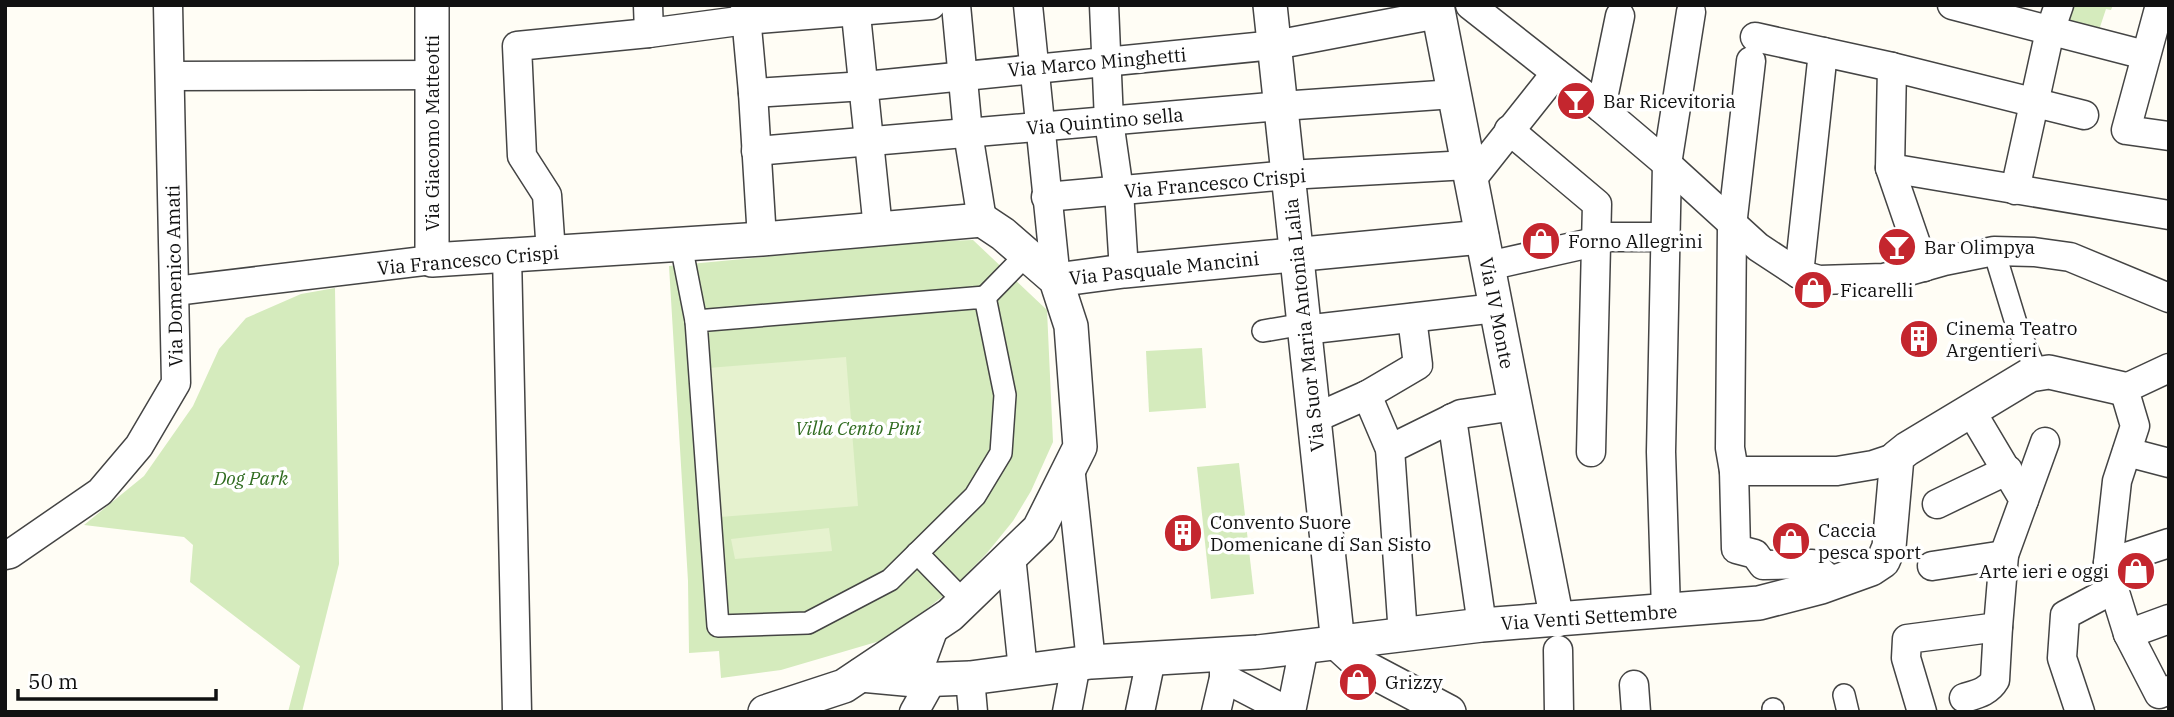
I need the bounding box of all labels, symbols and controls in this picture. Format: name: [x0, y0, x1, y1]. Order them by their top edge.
street label: Via Giacomo Matteotti: [420, 35, 444, 231]
street label: Via Marco Minghetti: [1007, 42, 1187, 82]
bar icon: Bar Ricevitoria: [1555, 80, 1597, 122]
place label: Bar Ricevitoria: [1603, 89, 1736, 113]
street label: Via Quintino sella: [1025, 102, 1185, 140]
street label: Via Francesco Crispi: [1123, 163, 1307, 203]
street label: Via Domenico Amati: [160, 185, 188, 367]
street label: Via Suor Maria Antonia Lalia: [1279, 197, 1329, 453]
shop icon: Forno Allegrini: [1520, 220, 1562, 262]
bar icon: Bar Olimpya: [1876, 226, 1918, 268]
place label: Forno Allegrini: [1568, 229, 1703, 253]
place label: Bar Olimpya: [1924, 235, 2035, 259]
street label: Via Francesco Crispi: [376, 240, 560, 280]
street label: Via Pasquale Mancini: [1068, 246, 1260, 290]
street label: Via IV Monte: [1474, 255, 1520, 371]
shop icon: Ficarelli: [1792, 269, 1834, 311]
place label: Ficarelli: [1840, 278, 1914, 302]
place label: Cinema Teatro Argentieri: [1946, 316, 2077, 362]
building icon: Cinema Teatro Argentieri: [1898, 318, 1940, 360]
park label: Villa Cento Pini: [795, 416, 921, 440]
park label: Dog Park: [213, 466, 289, 490]
place label: Convento Suore Domenicane di San Sisto: [1210, 510, 1431, 556]
building icon: Convento Suore Domenicane di San Sisto: [1162, 512, 1204, 554]
place label: Caccia pesca sport: [1818, 518, 1921, 564]
shop icon: Caccia pesca sport: [1770, 520, 1812, 562]
shop icon: Arte ieri e oggi: [2115, 550, 2157, 592]
place label: Arte ieri e oggi: [1979, 559, 2109, 583]
street label: Via Venti Settembre: [1500, 599, 1678, 635]
scale bar: [18, 658, 215, 702]
shop icon: Grizzy: [1337, 661, 1379, 703]
text: 50 m: [28, 667, 78, 695]
place label: Grizzy: [1385, 670, 1443, 694]

